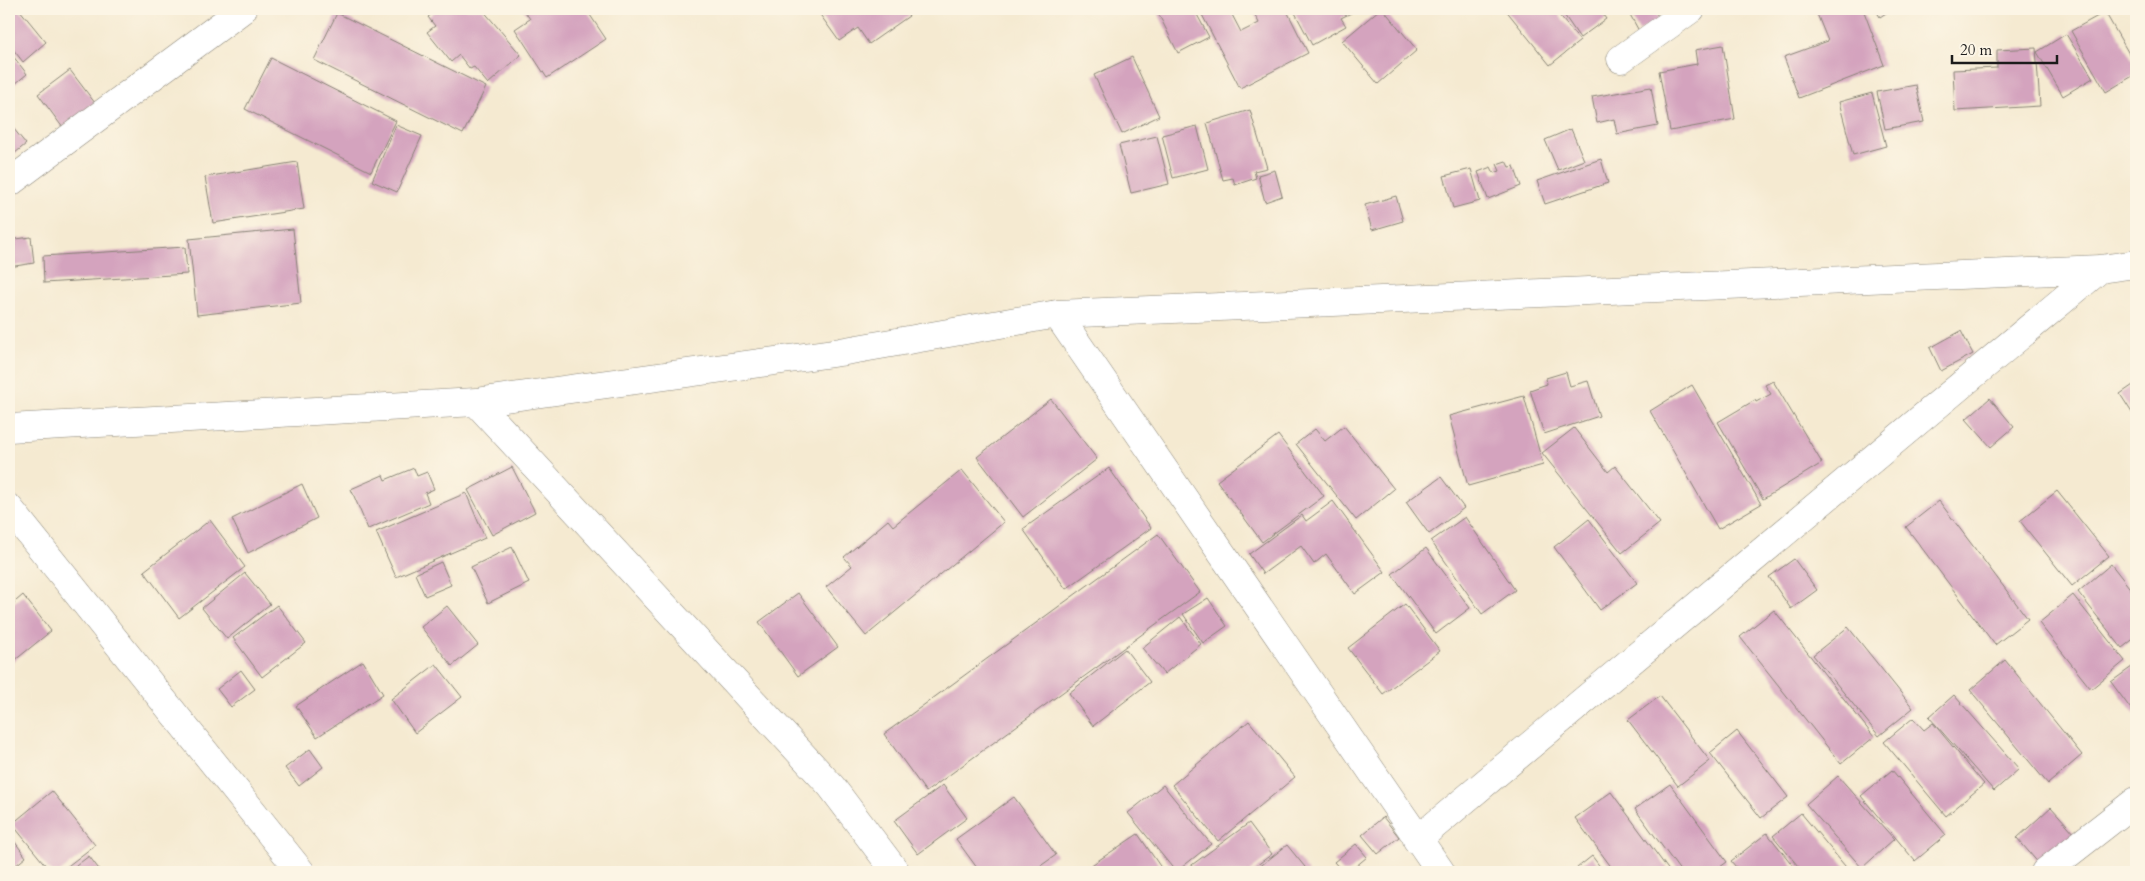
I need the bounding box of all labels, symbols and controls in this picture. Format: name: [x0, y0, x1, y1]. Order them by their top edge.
scale bar: [1952, 32, 2058, 64]
text: 20 m: [1960, 40, 1992, 60]

